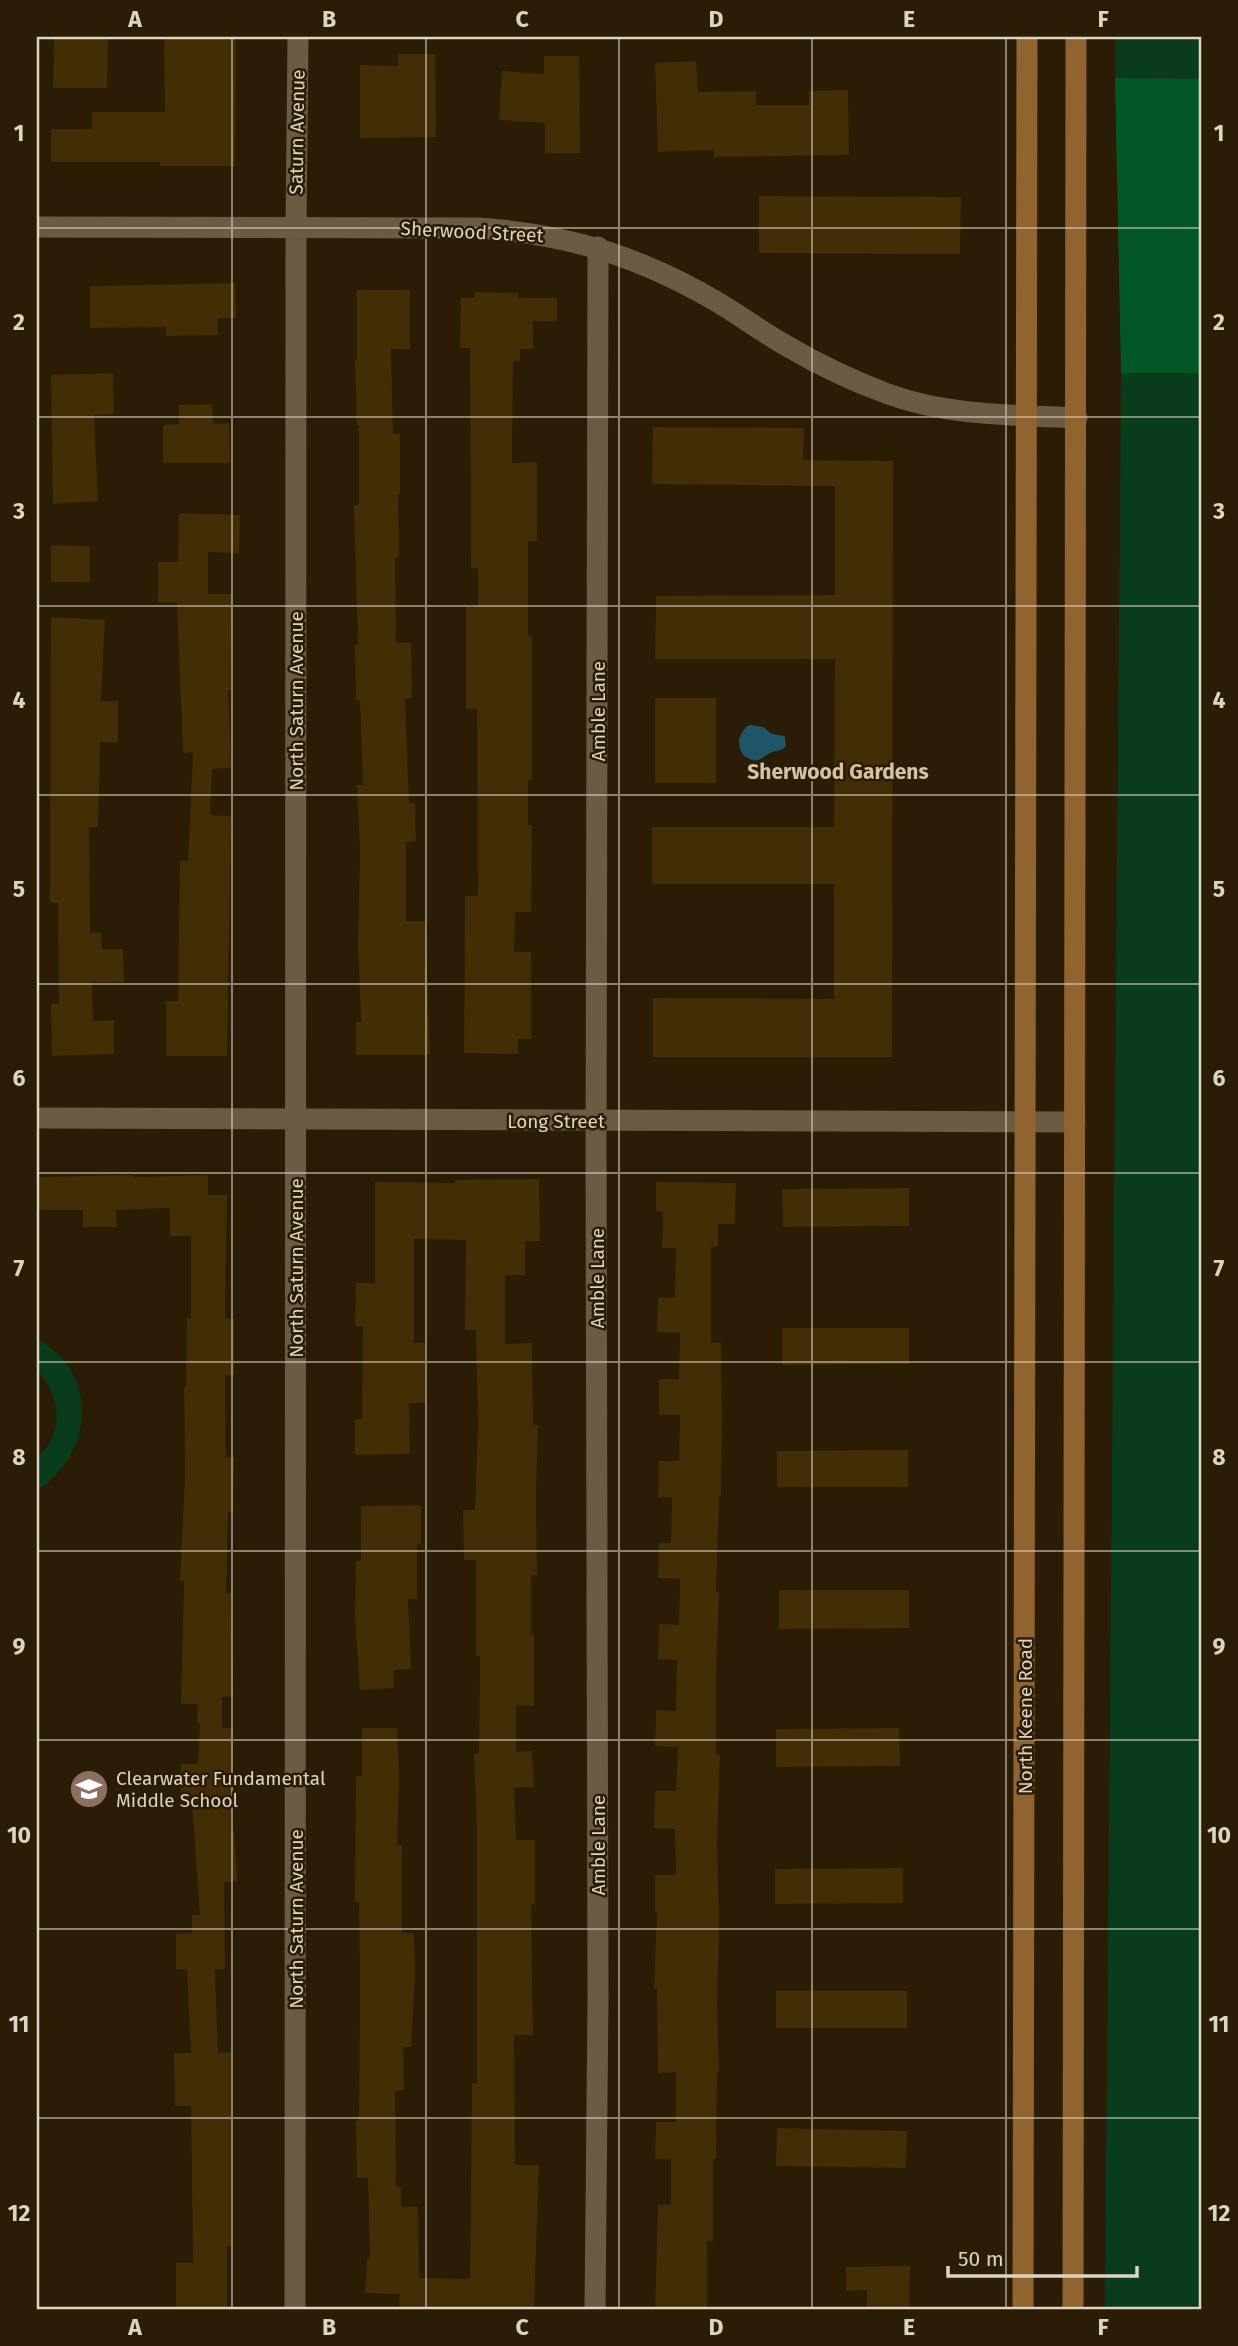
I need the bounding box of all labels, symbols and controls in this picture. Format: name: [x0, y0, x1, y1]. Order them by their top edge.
text: A: [127, 5, 142, 33]
text: B: [322, 5, 336, 33]
text: C: [515, 5, 529, 33]
text: D: [709, 5, 724, 33]
text: E: [903, 5, 915, 33]
text: F: [1097, 5, 1109, 33]
street label: Saturn Avenue: [284, 69, 310, 195]
text: 1: [14, 119, 24, 147]
text: 1: [1214, 119, 1224, 147]
street label: Sherwood Street: [400, 217, 544, 247]
text: 2: [13, 308, 25, 336]
text: 2: [1213, 308, 1225, 336]
text: 3: [12, 497, 25, 525]
text: 3: [1212, 497, 1225, 525]
street label: North Saturn Avenue: [285, 611, 308, 791]
street label: Amble Lane: [587, 661, 610, 761]
text: 4: [13, 686, 26, 714]
text: 4: [1213, 686, 1226, 714]
district label: Sherwood Gardens: [747, 759, 929, 785]
text: 5: [13, 875, 25, 903]
text: 5: [1213, 875, 1225, 903]
text: 6: [13, 1064, 26, 1092]
text: 6: [1213, 1064, 1226, 1092]
street label: Long Street: [507, 1110, 605, 1133]
street label: North Saturn Avenue: [285, 1178, 308, 1358]
street label: Amble Lane: [586, 1228, 609, 1328]
text: 7: [14, 1254, 25, 1282]
text: 7: [1214, 1254, 1225, 1282]
text: 8: [12, 1443, 26, 1471]
text: 8: [1212, 1443, 1226, 1471]
text: 9: [13, 1632, 26, 1660]
text: 9: [1213, 1632, 1226, 1660]
street label: North Keene Road: [1014, 1638, 1037, 1794]
place label: Clearwater Fundamental Middle School: [116, 1767, 326, 1812]
school or university icon: Clearwater Fundamental Middle School: [68, 1768, 110, 1810]
street label: Amble Lane: [587, 1795, 610, 1895]
text: 10: [7, 1821, 31, 1849]
text: 10: [1207, 1821, 1231, 1849]
street label: North Saturn Avenue: [285, 1829, 308, 2009]
text: 11: [9, 2010, 29, 2038]
text: 11: [1209, 2010, 1229, 2038]
text: 12: [8, 2199, 30, 2227]
text: 12: [1208, 2199, 1230, 2227]
scale bar: [948, 2234, 1136, 2278]
text: 50 m: [958, 2246, 1004, 2272]
text: A: [127, 2313, 142, 2341]
text: B: [322, 2313, 336, 2341]
text: C: [515, 2313, 529, 2341]
text: D: [709, 2313, 724, 2341]
text: E: [903, 2313, 915, 2341]
text: F: [1097, 2313, 1109, 2341]

